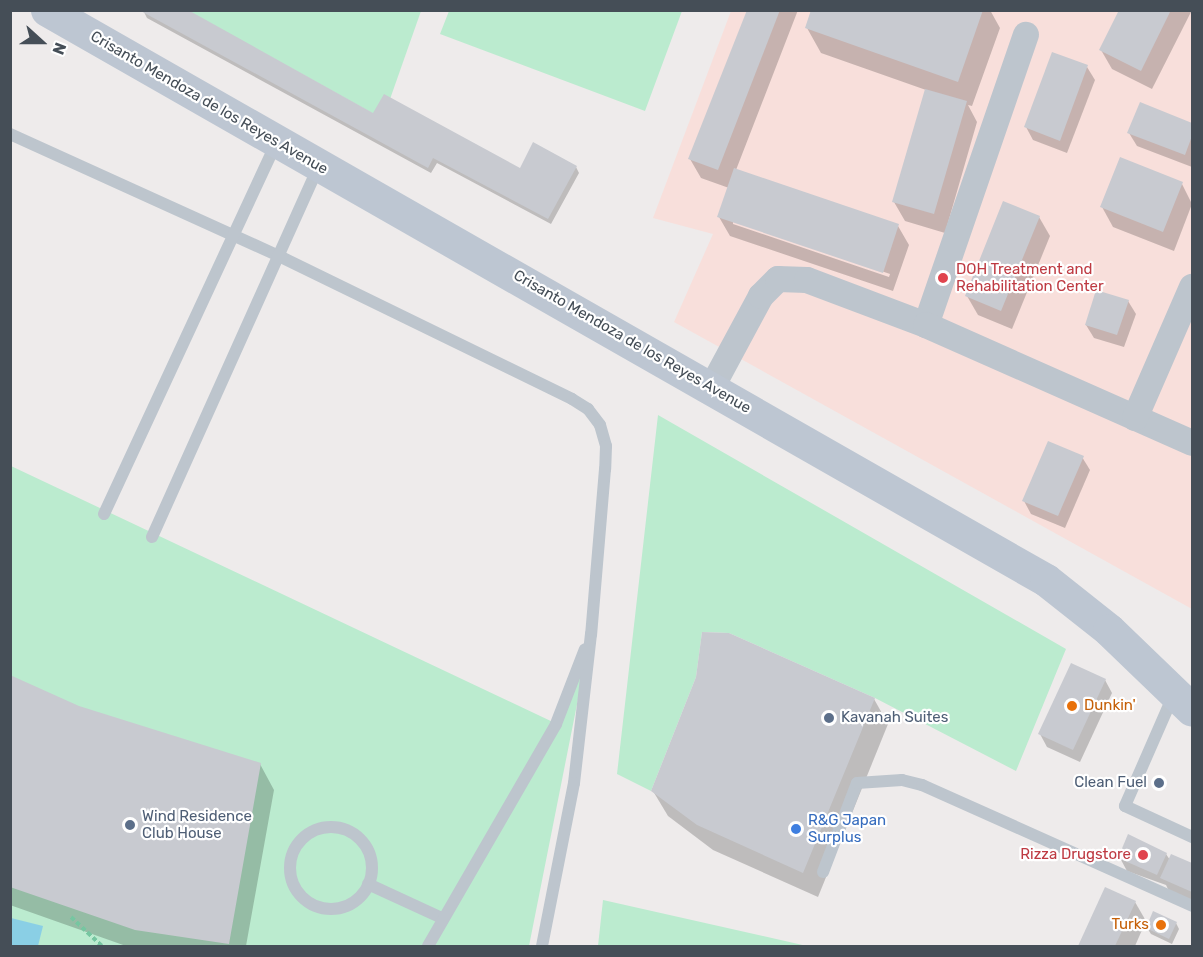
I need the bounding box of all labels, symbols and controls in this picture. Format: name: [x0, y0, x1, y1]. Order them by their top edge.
north arrow: [12, 12, 72, 72]
street label: Crisanto Mendoza de los Reyes Avenue: [87, 27, 331, 179]
text: N: [48, 40, 70, 57]
place label: DOH Treatment and Rehabilitation Center: [956, 260, 1104, 295]
street label: Crisanto Mendoza de los Reyes Avenue: [510, 266, 754, 418]
marker: DOH Treatment and Rehabilitation Center: [934, 269, 952, 287]
place label: Dunkin': [1084, 697, 1136, 715]
marker: Dunkin': [1065, 699, 1079, 713]
place label: Kavanah Suites: [841, 709, 948, 727]
marker: Kavanah Suites: [822, 711, 836, 725]
place label: Clean Fuel: [1074, 774, 1147, 792]
marker: Clean Fuel: [1152, 776, 1166, 790]
place label: Wind Residence Club House: [142, 807, 252, 842]
place label: R&G Japan Surplus: [808, 811, 886, 846]
marker: Wind Residence Club House: [123, 818, 137, 832]
marker: R&G Japan Surplus: [789, 822, 803, 836]
place label: Rizza Drugstore: [1020, 846, 1131, 864]
marker: Rizza Drugstore: [1136, 848, 1150, 862]
place label: Turks: [1112, 916, 1149, 934]
marker: Turks: [1154, 918, 1168, 932]

